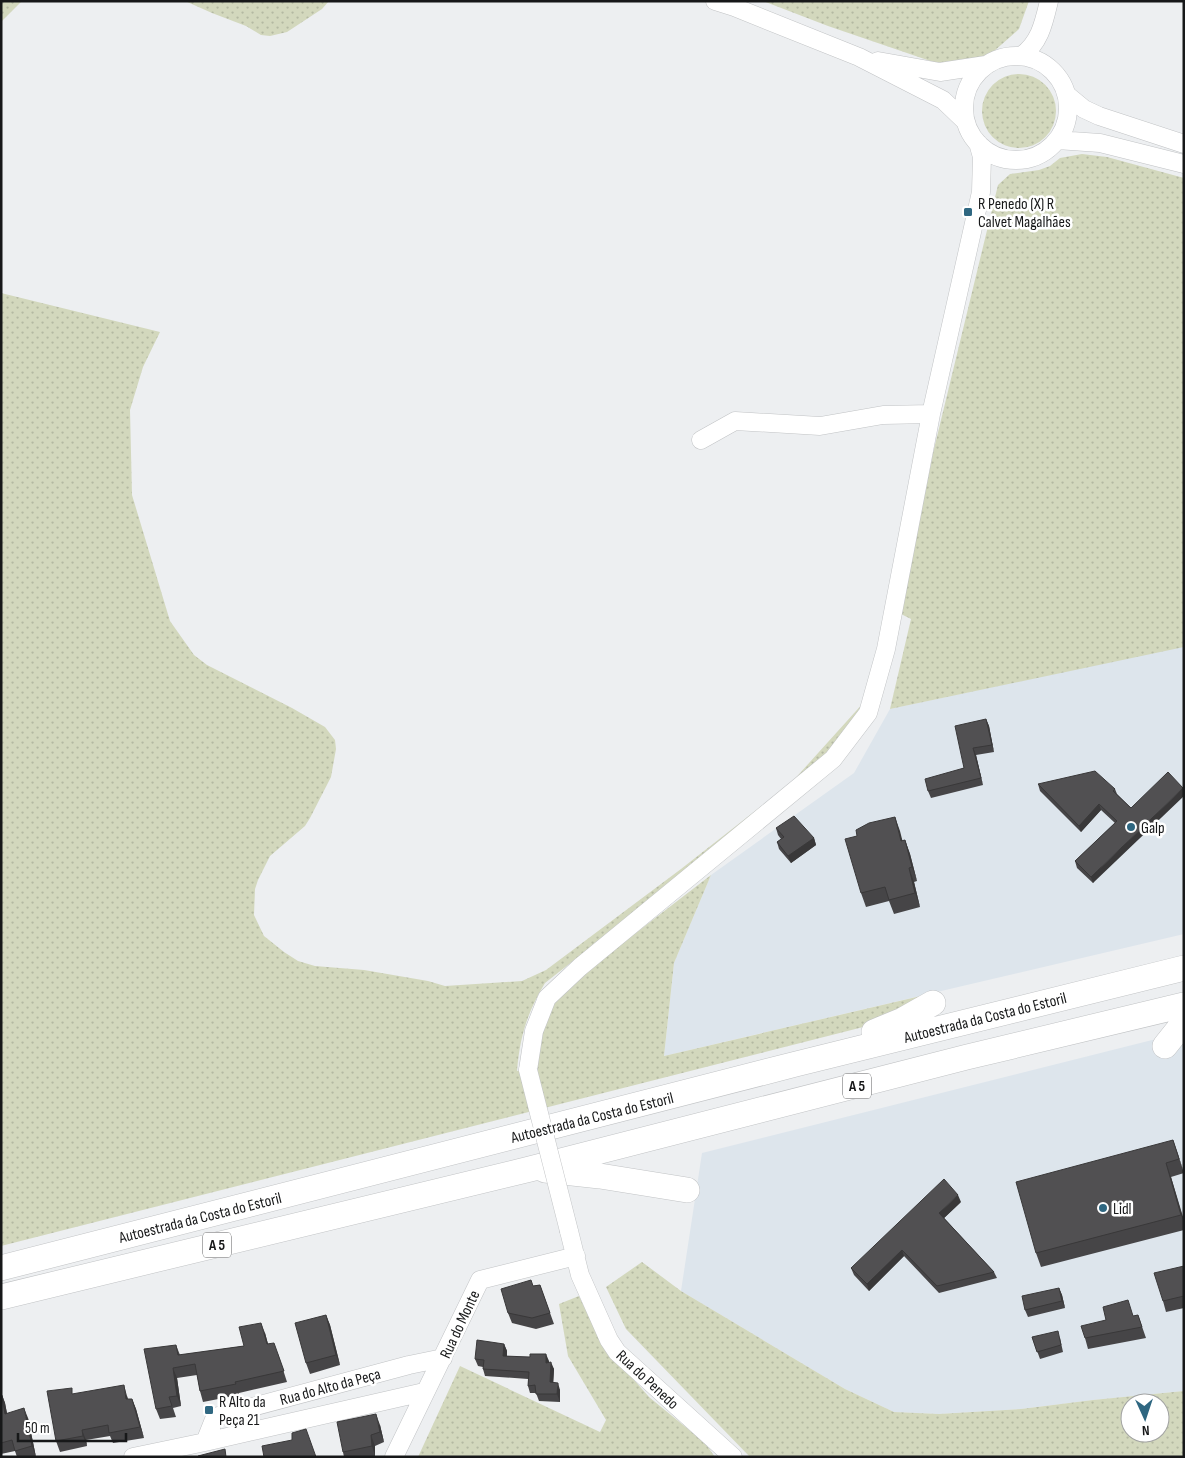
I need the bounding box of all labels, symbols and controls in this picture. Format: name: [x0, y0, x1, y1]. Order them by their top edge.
place label: R Penedo (X) R Calvet Magalhães: [978, 195, 1071, 232]
marker: R Penedo (X) R Calvet Magalhães: [962, 206, 974, 218]
place label: Galp: [1141, 819, 1165, 838]
marker: Galp: [1125, 821, 1137, 833]
street label: Autoestrada da Costa do Estoril: [901, 989, 1069, 1048]
road number: A 5: [843, 1074, 871, 1098]
street label: Autoestrada da Costa do Estoril: [508, 1089, 676, 1148]
street label: Autoestrada da Costa do Estoril: [116, 1189, 284, 1248]
place label: Lidl: [1113, 1200, 1132, 1219]
marker: Lidl: [1097, 1202, 1109, 1214]
road number: A 5: [203, 1232, 231, 1258]
street label: Rua do Monte: [436, 1288, 484, 1362]
street label: Rua do Penedo: [612, 1346, 682, 1414]
street label: Rua do Alto da Peça: [278, 1365, 383, 1410]
place label: R Alto da Peça 21: [219, 1393, 266, 1430]
north arrow: [1120, 1393, 1170, 1443]
marker: R Alto da Peça 21: [203, 1404, 215, 1416]
scale bar: [18, 1410, 125, 1442]
text: 50 m: [25, 1419, 50, 1438]
text: N: [1141, 1422, 1150, 1439]

